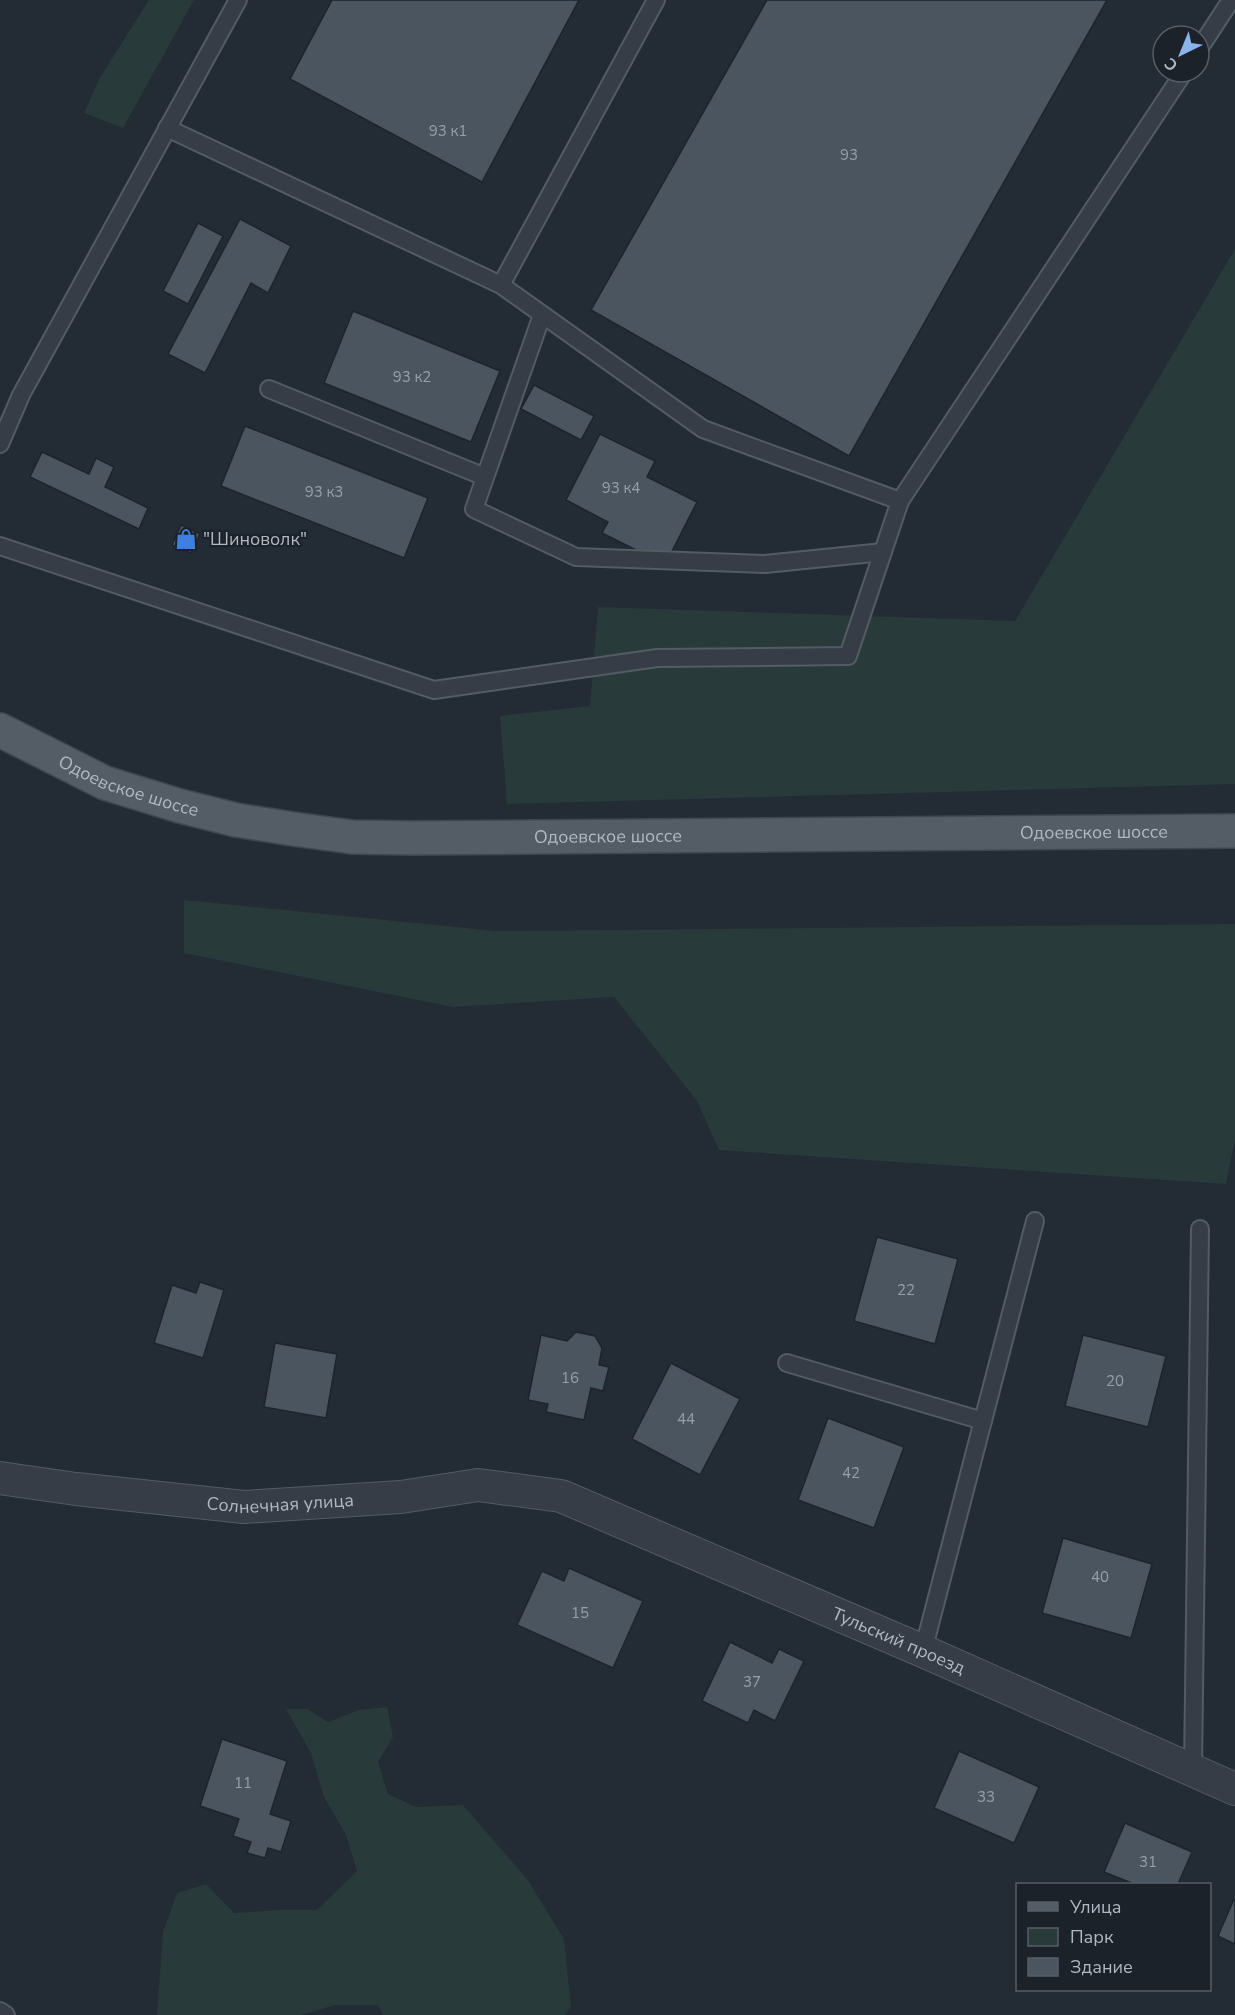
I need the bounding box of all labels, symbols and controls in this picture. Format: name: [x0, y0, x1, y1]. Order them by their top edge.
north arrow: [1151, 24, 1211, 84]
text: С: [1160, 52, 1183, 76]
house number: 93 к1: [429, 121, 467, 141]
house number: 93: [840, 145, 858, 165]
house number: 93 к2: [393, 367, 431, 387]
house number: 93 к4: [602, 478, 640, 498]
house number: 93 к3: [305, 482, 343, 502]
shop icon: "Шиноволк": [174, 527, 198, 551]
place label: "Шиноволк": [203, 527, 307, 551]
street label: Одоевское шоссе: [54, 749, 201, 822]
street label: Одоевское шоссе: [1020, 820, 1168, 845]
street label: Одоевское шоссе: [534, 824, 682, 849]
house number: 22: [897, 1280, 915, 1300]
house number: 16: [561, 1368, 579, 1388]
house number: 20: [1106, 1371, 1124, 1391]
house number: 44: [677, 1409, 695, 1429]
house number: 42: [842, 1463, 860, 1483]
street label: Солнечная улица: [205, 1488, 355, 1519]
house number: 40: [1091, 1567, 1109, 1587]
street label: Тульский проезд: [828, 1601, 969, 1680]
house number: 15: [571, 1603, 589, 1623]
house number: 37: [743, 1672, 761, 1692]
house number: 11: [234, 1773, 252, 1793]
house number: 33: [977, 1787, 995, 1807]
house number: 31: [1139, 1852, 1157, 1872]
legend: [1016, 1883, 1211, 1991]
text: Улица: [1069, 1895, 1121, 1919]
text: Парк: [1070, 1925, 1114, 1949]
text: Здание: [1070, 1955, 1133, 1979]

